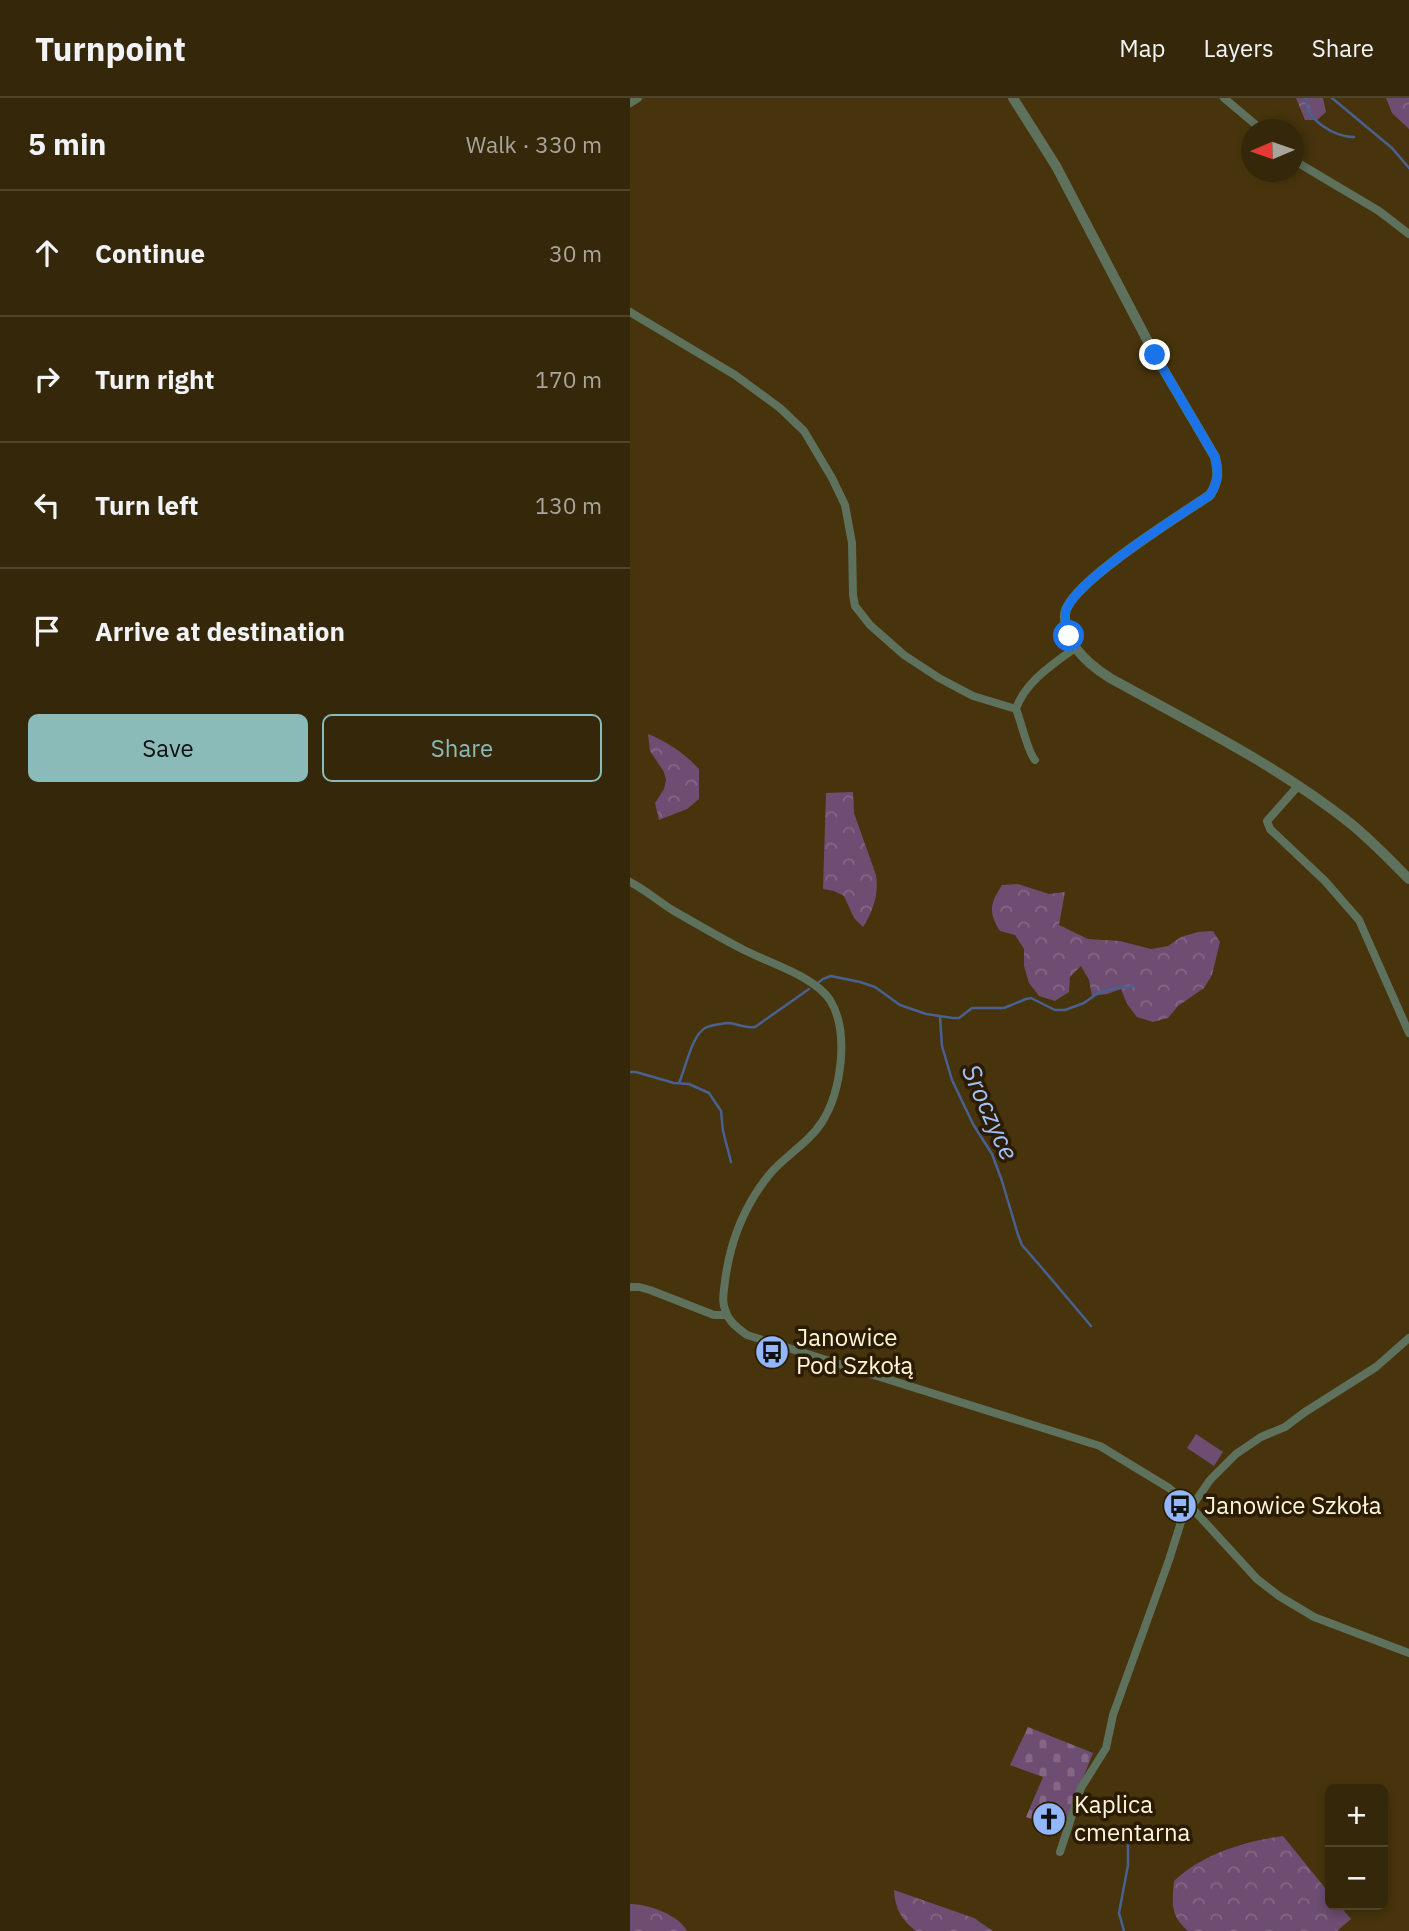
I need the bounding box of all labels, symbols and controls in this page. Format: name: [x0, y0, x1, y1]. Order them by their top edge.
text: Turnpoint: [35, 27, 186, 70]
text: Map: [1119, 32, 1166, 64]
text: Layers: [1204, 32, 1274, 64]
text: Share: [1312, 32, 1374, 64]
north arrow: [1241, 119, 1304, 182]
text: 5 min: [28, 124, 106, 163]
text: Walk · 330 m: [466, 129, 602, 159]
icon: ahead: [28, 234, 66, 272]
text: Continue: [95, 236, 205, 270]
text: 30 m: [549, 238, 602, 268]
route end: [1139, 339, 1170, 370]
icon: right: [28, 360, 66, 398]
text: Turn right: [95, 362, 214, 396]
text: 170 m: [535, 364, 602, 394]
icon: left: [28, 486, 66, 524]
text: Turn left: [95, 488, 198, 522]
text: 130 m: [535, 490, 602, 520]
icon: arrive: [28, 612, 66, 650]
text: Arrive at destination: [95, 614, 345, 648]
route start: [1053, 620, 1084, 651]
button: Save: [28, 714, 308, 782]
button: Share: [322, 714, 602, 782]
water label: Sroczyce: [955, 1058, 1027, 1165]
place label: Janowice Pod Szkołą: [796, 1321, 914, 1381]
bus stop icon: Janowice Pod Szkołą: [753, 1333, 791, 1371]
bus stop icon: Janowice Szkoła: [1161, 1487, 1199, 1525]
place label: Janowice Szkoła: [1204, 1489, 1382, 1521]
map controls: [1325, 1784, 1388, 1910]
button: +: [1325, 1784, 1388, 1847]
place label: Kaplica cmentarna: [1074, 1788, 1191, 1848]
church icon: Kaplica cmentarna: [1030, 1800, 1068, 1838]
button: −: [1325, 1847, 1388, 1910]

